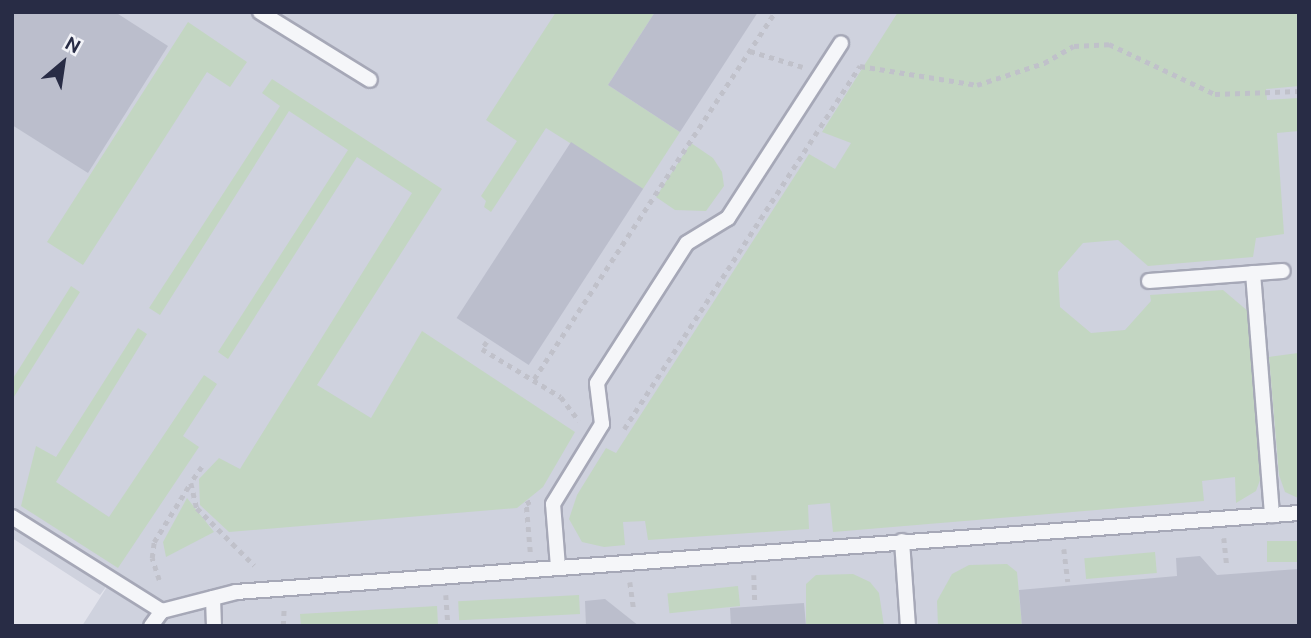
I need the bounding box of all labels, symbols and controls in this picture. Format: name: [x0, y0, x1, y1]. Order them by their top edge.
north arrow: [28, 28, 98, 98]
text: N: [62, 32, 85, 58]

